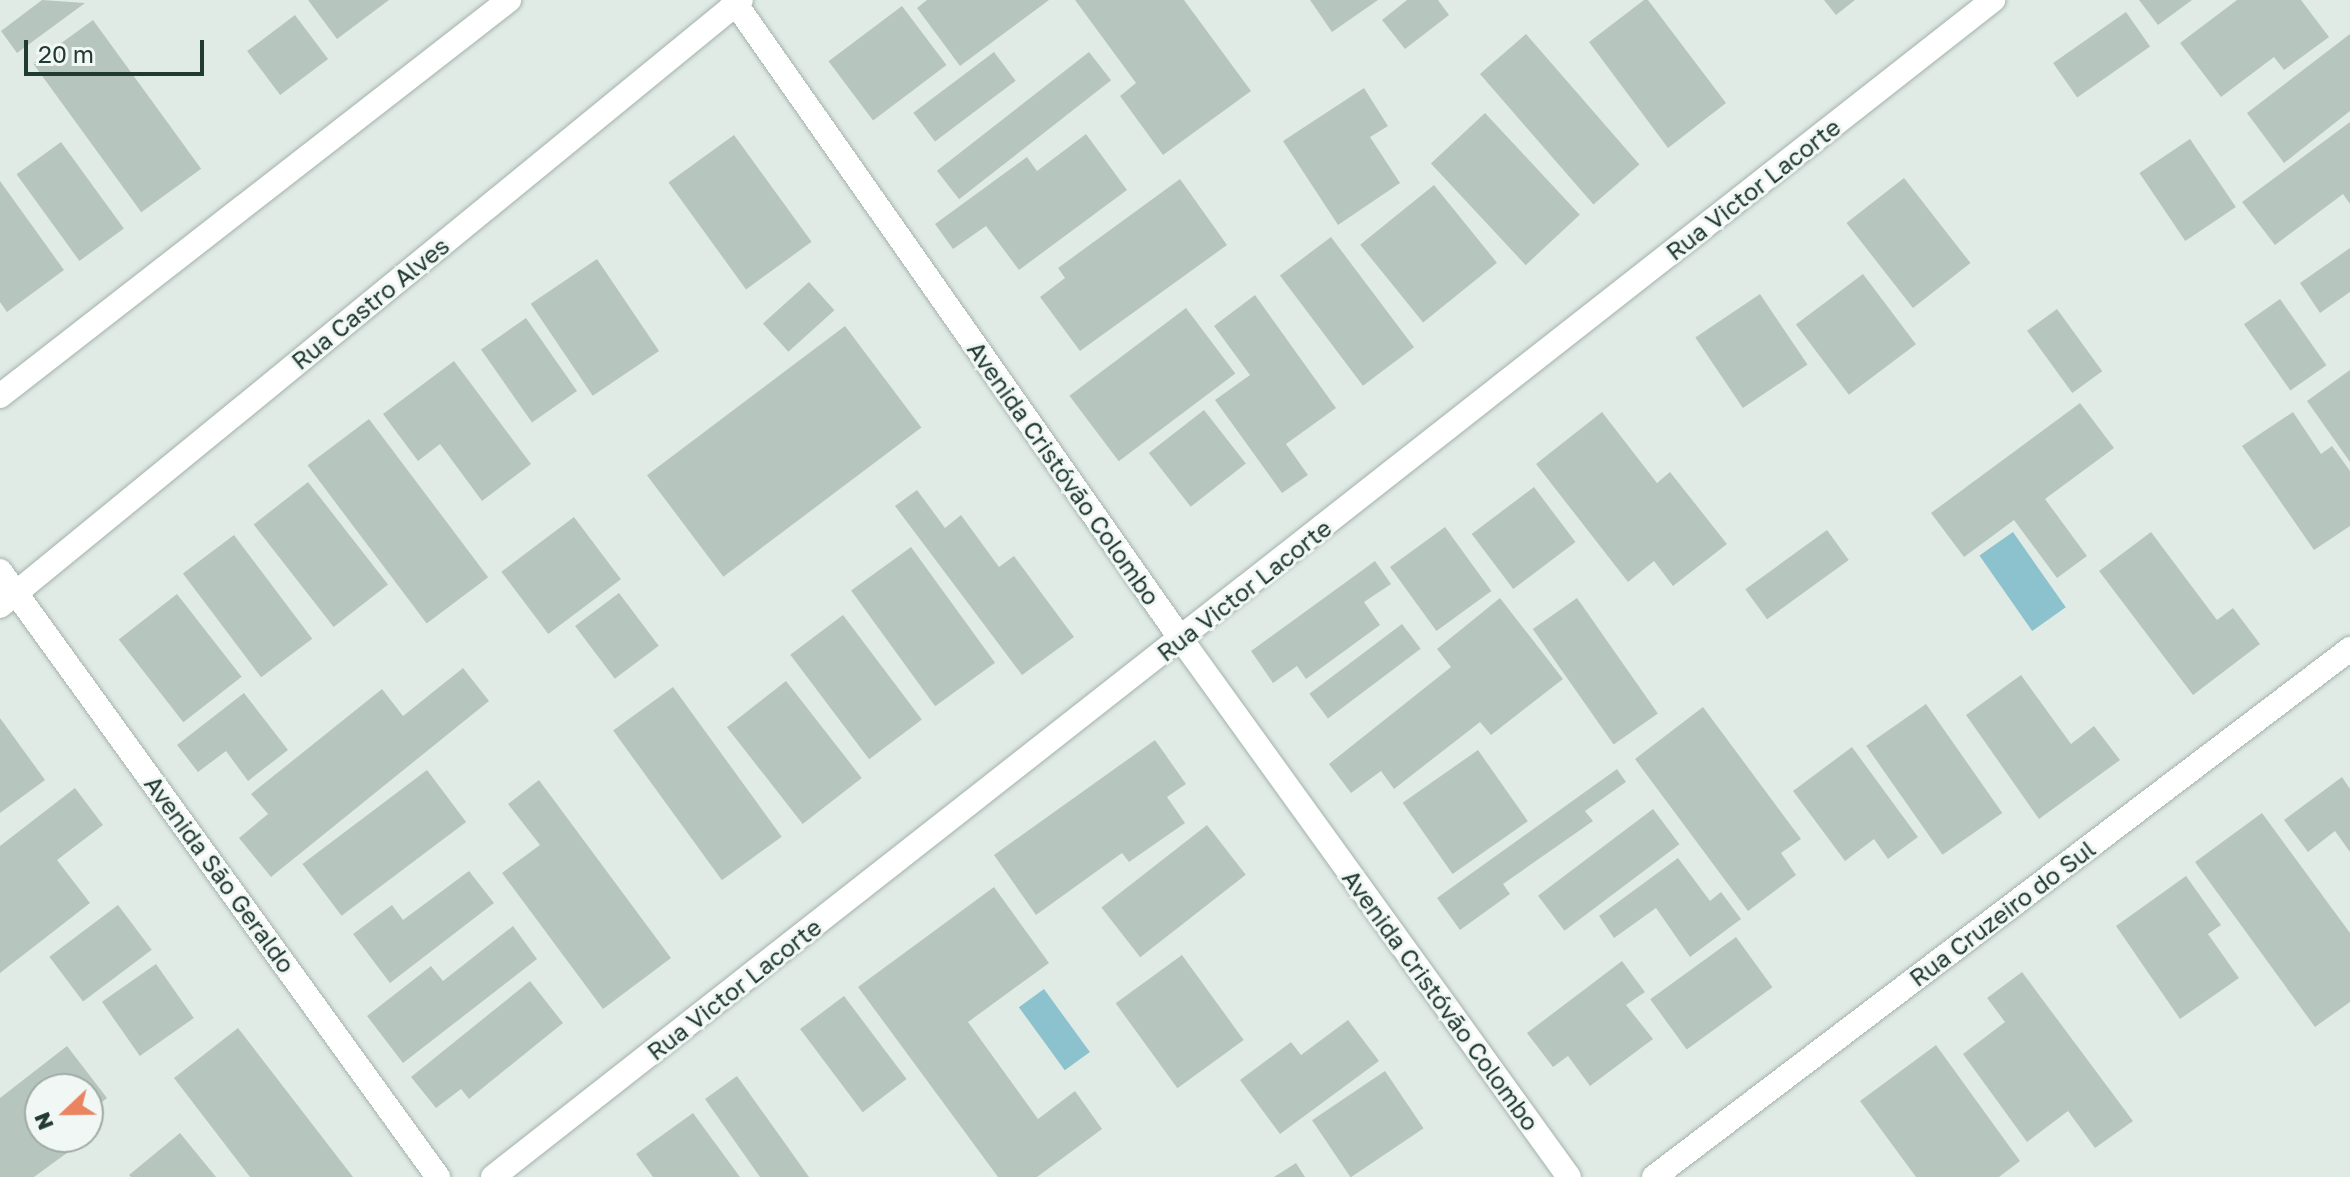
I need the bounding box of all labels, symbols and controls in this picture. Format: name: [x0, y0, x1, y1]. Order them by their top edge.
scale bar: [28, 24, 208, 74]
text: 20 m: [38, 39, 94, 68]
street label: Rua Victor Lacorte: [1660, 112, 1846, 266]
street label: Rua Castro Alves: [286, 231, 454, 375]
street label: Avenida Cristóvão Colombo: [962, 336, 1166, 610]
street label: Rua Victor Lacorte: [1151, 513, 1337, 667]
street label: Avenida São Geraldo: [139, 770, 301, 978]
street label: Rua Cruzeiro do Sul: [1904, 834, 2100, 992]
street label: Avenida Cristóvão Colombo: [1337, 864, 1545, 1136]
street label: Rua Victor Lacorte: [641, 912, 827, 1066]
north arrow: [24, 1073, 104, 1153]
text: N: [27, 1109, 59, 1134]

